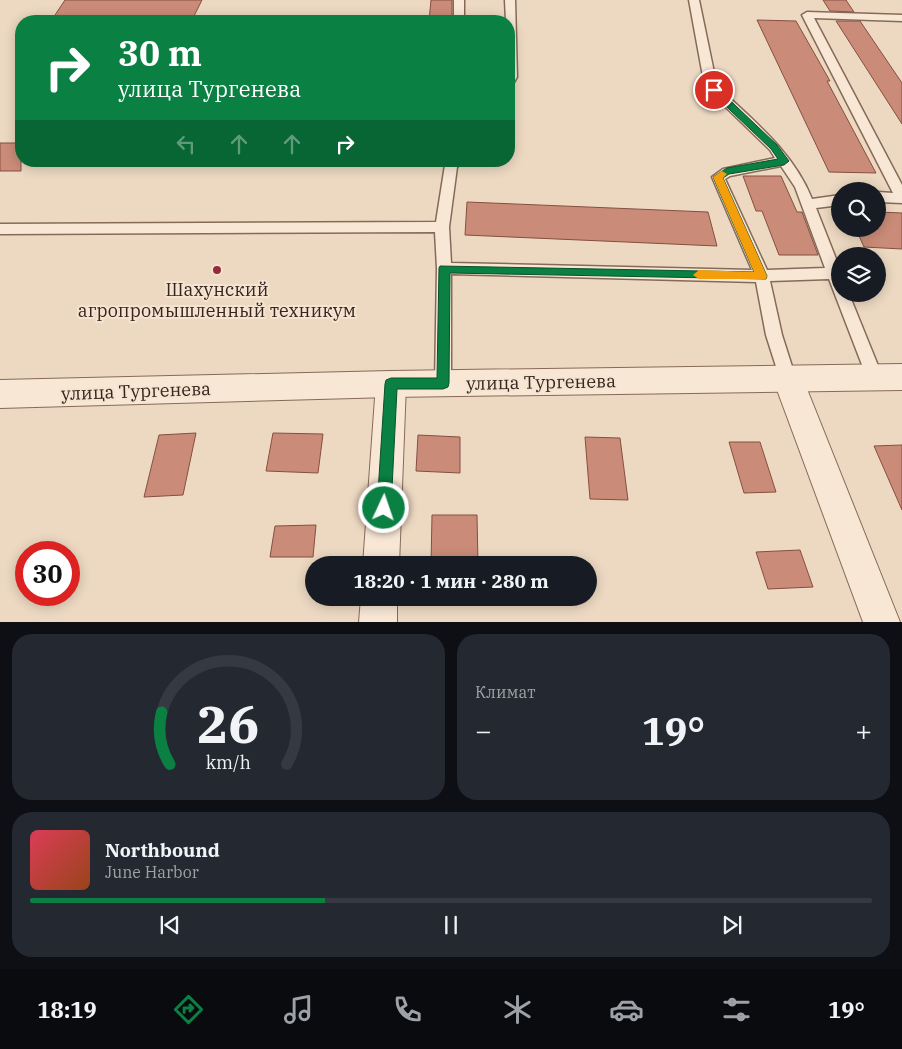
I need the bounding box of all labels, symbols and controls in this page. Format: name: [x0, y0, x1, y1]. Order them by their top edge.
text: 30 m: [118, 30, 202, 76]
icon: right: [35, 35, 100, 100]
pin: [693, 69, 735, 111]
text: улица Тургенева: [118, 74, 301, 103]
icon: arrive: [700, 76, 728, 104]
icon: left: [172, 130, 200, 158]
icon: ahead: [225, 130, 253, 158]
icon: ahead: [278, 130, 306, 158]
icon: right: [331, 130, 359, 158]
map controls: [831, 182, 886, 302]
button: search: [831, 182, 886, 237]
button: layers: [831, 247, 886, 302]
marker: Шахунский агропромышленный техникум: [211, 264, 223, 276]
place label: Шахунский агропромышленный техникум: [78, 278, 356, 322]
street label: улица Тургенева: [466, 369, 616, 395]
street label: улица Тургенева: [61, 377, 211, 405]
position arrow: [357, 481, 409, 533]
speed limit sign: 30: [15, 541, 80, 606]
text: 18:20 · 1 мин · 280 m: [353, 569, 549, 593]
text: Климат: [475, 682, 535, 702]
text: 26: [197, 690, 260, 757]
text: 19°: [642, 706, 705, 755]
text: −: [475, 712, 492, 749]
text: +: [855, 712, 872, 749]
text: km/h: [206, 751, 251, 774]
text: Northbound: [105, 838, 220, 862]
text: June Harbor: [105, 862, 199, 882]
icon: previous: [156, 911, 184, 939]
icon: pause: [437, 911, 465, 939]
icon: next: [718, 911, 746, 939]
icon: directions: [171, 992, 206, 1027]
icon: music: [281, 992, 316, 1027]
icon: phone: [390, 992, 425, 1027]
icon: climate: [500, 992, 535, 1027]
icon: car: [609, 992, 644, 1027]
icon: filters: [719, 992, 754, 1027]
text: 18:19: [37, 995, 97, 1024]
text: 19°: [828, 995, 865, 1024]

